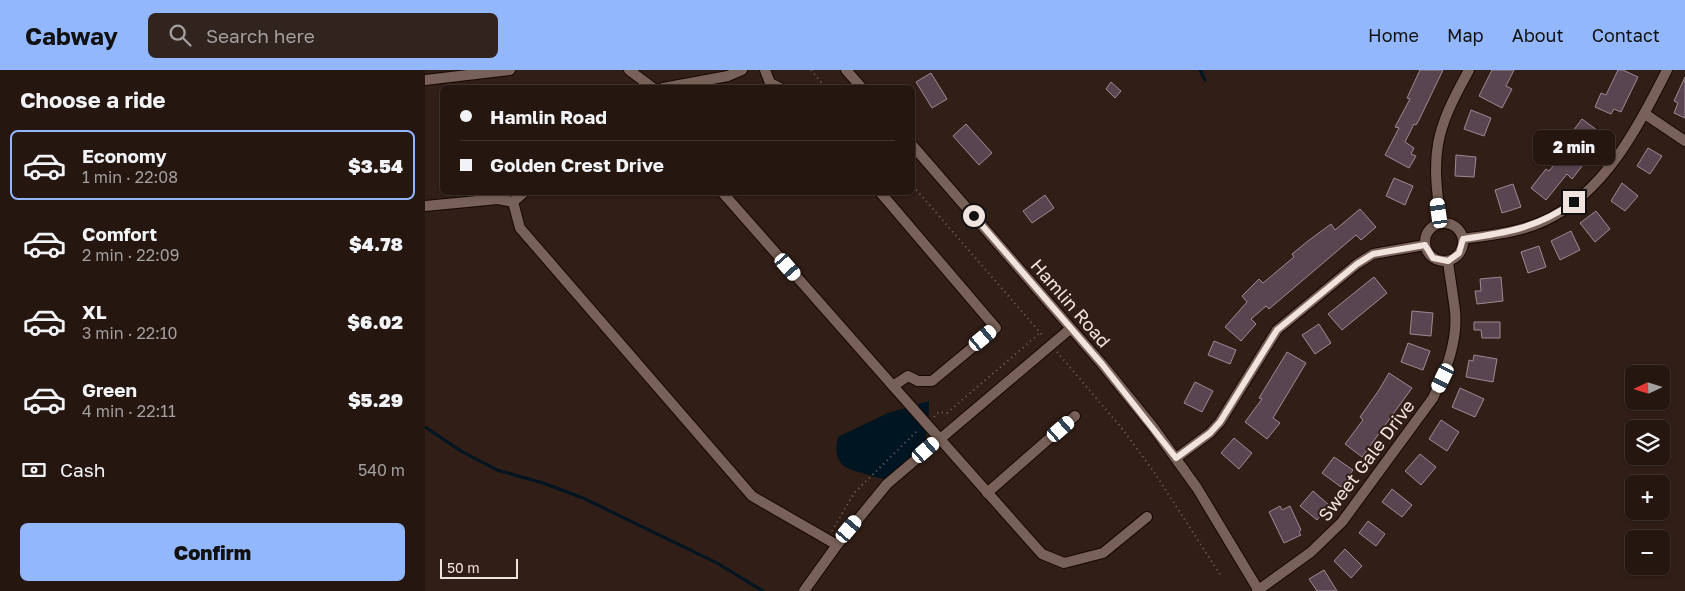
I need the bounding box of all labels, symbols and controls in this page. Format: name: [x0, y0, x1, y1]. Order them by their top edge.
search box: [148, 13, 498, 58]
text: Cabway: [25, 21, 118, 50]
icon: search: [166, 21, 194, 49]
text: Search here: [206, 24, 315, 47]
text: Home: [1368, 24, 1419, 46]
text: Map: [1447, 24, 1484, 46]
text: About: [1512, 24, 1564, 46]
text: Contact: [1592, 24, 1660, 46]
text: Choose a ride: [20, 86, 166, 113]
text: Hamlin Road: [490, 105, 607, 128]
callout: 2 min: [1533, 129, 1615, 164]
text: 2 min: [1553, 137, 1595, 157]
icon: car: [22, 143, 67, 188]
text: Economy: [82, 144, 167, 167]
text: Golden Crest Drive: [490, 153, 664, 176]
text: $3.54: [348, 154, 403, 177]
text: 1 min · 22:08: [82, 167, 178, 187]
route end: [1563, 191, 1585, 213]
car: [1429, 197, 1448, 229]
route start: [963, 205, 985, 227]
icon: car: [22, 221, 67, 266]
text: Comfort: [82, 222, 157, 245]
text: $4.78: [349, 232, 403, 255]
text: 2 min · 22:09: [82, 245, 179, 265]
car: [772, 251, 803, 283]
street label: Hamlin Road: [1027, 254, 1115, 352]
icon: car: [22, 299, 67, 344]
text: XL: [82, 300, 107, 323]
text: $6.02: [347, 310, 403, 333]
text: 3 min · 22:10: [82, 323, 178, 343]
car: [966, 323, 999, 353]
car: [1429, 361, 1456, 395]
north arrow: [1625, 365, 1670, 410]
map controls: [1625, 365, 1670, 575]
icon: car: [22, 377, 67, 422]
text: Green: [82, 378, 137, 401]
text: $5.29: [348, 388, 403, 411]
street label: Sweet Gale Drive: [1313, 395, 1419, 525]
text: 4 min · 22:11: [82, 401, 176, 421]
car: [1044, 413, 1077, 445]
button: layers: [1625, 420, 1670, 465]
car: [909, 434, 942, 466]
icon: cash: [20, 456, 48, 484]
text: Cash: [60, 458, 105, 481]
text: 540 m: [358, 460, 405, 480]
button: +: [1625, 475, 1670, 520]
car: [833, 513, 864, 545]
button: Confirm: [20, 523, 405, 581]
button: −: [1625, 530, 1670, 575]
scale bar: [440, 556, 517, 579]
text: 50 m: [447, 559, 480, 576]

